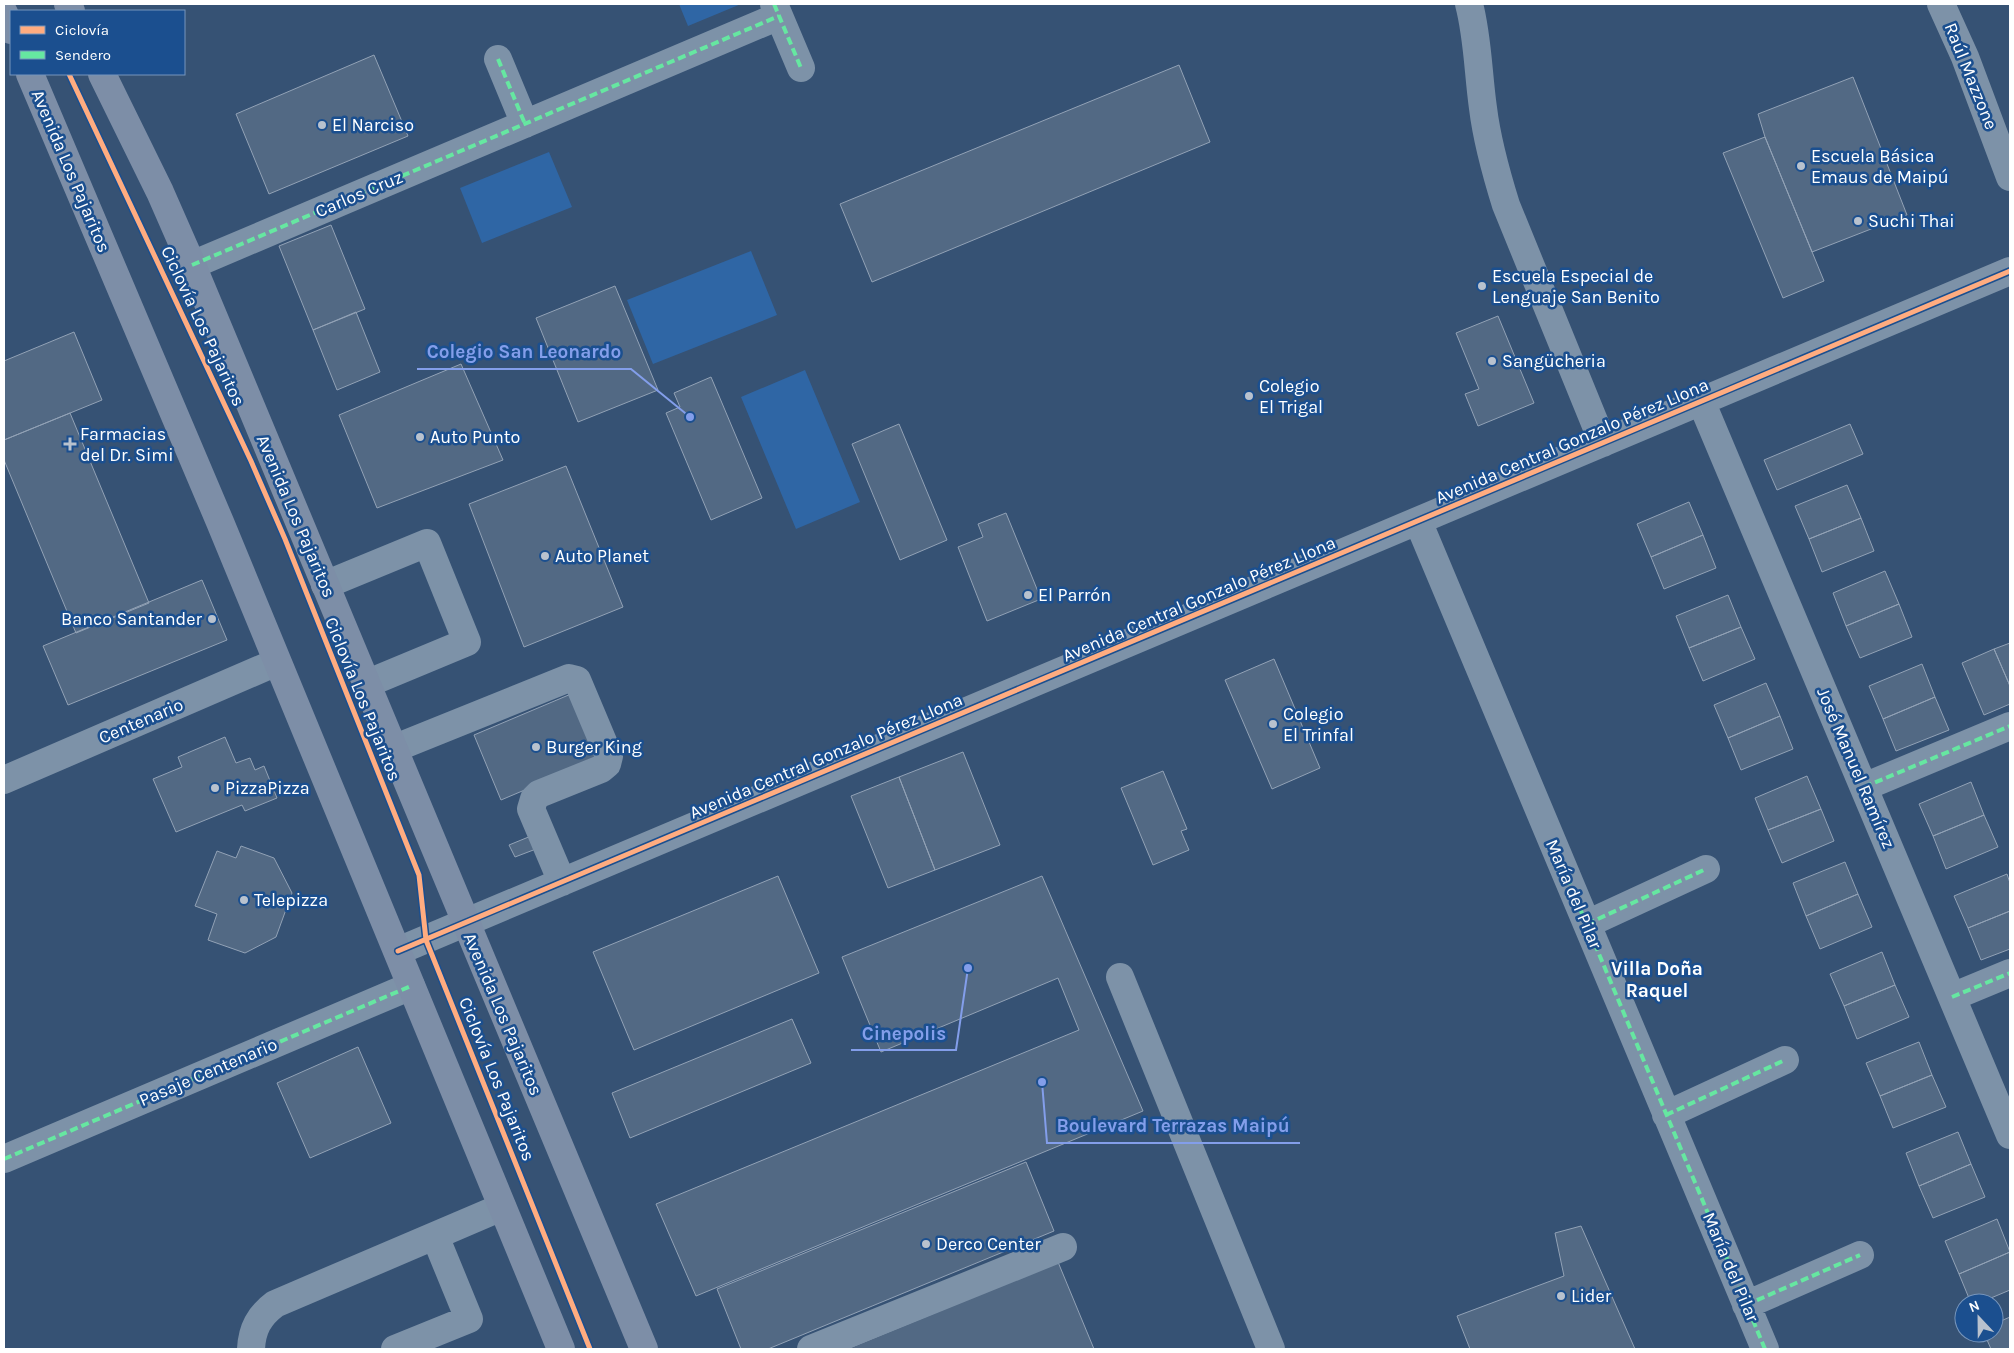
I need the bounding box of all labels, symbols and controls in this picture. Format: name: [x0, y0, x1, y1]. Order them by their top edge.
legend: [10, 10, 185, 75]
street label: Raúl Mazzone: [1940, 19, 2002, 133]
text: Ciclovía: [55, 21, 109, 39]
text: Sendero: [55, 46, 111, 64]
street label: Avenida Los Pajaritos: [27, 86, 115, 256]
place label: El Narciso: [332, 114, 414, 136]
marker: El Narciso: [316, 119, 328, 131]
place label: Escuela Básica Emaus de Maipú: [1811, 145, 1949, 188]
marker: Escuela Básica Emaus de Maipú: [1795, 160, 1807, 172]
street label: Carlos Cruz: [312, 166, 406, 222]
place label: Suchi Thai: [1868, 210, 1955, 232]
marker: Suchi Thai: [1852, 215, 1864, 227]
street label: Ciclovía Los Pajaritos: [156, 242, 250, 410]
place label: Escuela Especial de Lenguaje San Benito: [1492, 265, 1660, 308]
marker: Escuela Especial de Lenguaje San Benito: [1476, 280, 1488, 292]
callout: Colegio San Leonardo: [417, 335, 631, 369]
text: Colegio San Leonardo: [427, 341, 621, 363]
place label: Sangücheria: [1502, 350, 1606, 372]
marker: Sangücheria: [1486, 355, 1498, 367]
street label: Avenida Central Gonzalo Pérez Llona: [1432, 373, 1712, 509]
place label: Colegio El Trigal: [1259, 375, 1323, 418]
marker: Colegio El Trigal: [1243, 390, 1255, 402]
place label: Farmacias del Dr. Simi: [80, 423, 174, 466]
place label: Auto Punto: [430, 426, 520, 448]
street label: Avenida Los Pajaritos: [252, 431, 340, 601]
marker: Auto Punto: [414, 431, 426, 443]
marker: Farmacias del Dr. Simi: [64, 438, 76, 450]
street label: Avenida Central Gonzalo Pérez Llona: [1059, 531, 1339, 667]
place label: Auto Planet: [555, 545, 649, 567]
marker: Auto Planet: [539, 550, 551, 562]
place label: El Parrón: [1038, 584, 1111, 606]
marker: El Parrón: [1022, 589, 1034, 601]
place label: Banco Santander: [61, 608, 202, 630]
marker: Banco Santander: [206, 613, 218, 625]
street label: Ciclovía Los Pajaritos: [320, 614, 406, 784]
street label: José Manuel Ramírez: [1812, 684, 1900, 852]
street label: Avenida Central Gonzalo Pérez Llona: [686, 688, 966, 824]
street label: Centenario: [95, 693, 187, 749]
place label: Colegio El Trinfal: [1283, 703, 1354, 746]
marker: Colegio El Trinfal: [1267, 718, 1279, 730]
place label: Burger King: [546, 736, 642, 758]
marker: Burger King: [530, 741, 542, 753]
place label: PizzaPizza: [225, 777, 310, 799]
marker: PizzaPizza: [209, 782, 221, 794]
street label: María del Pilar: [1541, 836, 1607, 953]
place label: Telepizza: [254, 889, 328, 911]
marker: Telepizza: [238, 894, 250, 906]
street label: Avenida Los Pajaritos: [459, 929, 547, 1099]
district label: Villa Doña Raquel: [1611, 958, 1703, 1002]
street label: Ciclovía Los Pajaritos: [454, 994, 540, 1164]
callout: Cinepolis: [851, 1016, 956, 1050]
text: Cinepolis: [862, 1023, 946, 1045]
street label: Pasaje Centenario: [136, 1033, 280, 1111]
callout: Boulevard Terrazas Maipú: [1047, 1109, 1300, 1143]
text: Boulevard Terrazas Maipú: [1056, 1115, 1290, 1137]
street label: María del Pilar: [1698, 1209, 1764, 1326]
place label: Derco Center: [936, 1233, 1041, 1255]
marker: Derco Center: [920, 1238, 932, 1250]
place label: Lider: [1571, 1285, 1612, 1307]
marker: Lider: [1555, 1290, 1567, 1302]
north arrow: [1954, 1293, 2004, 1343]
text: N: [1966, 1297, 1982, 1316]

